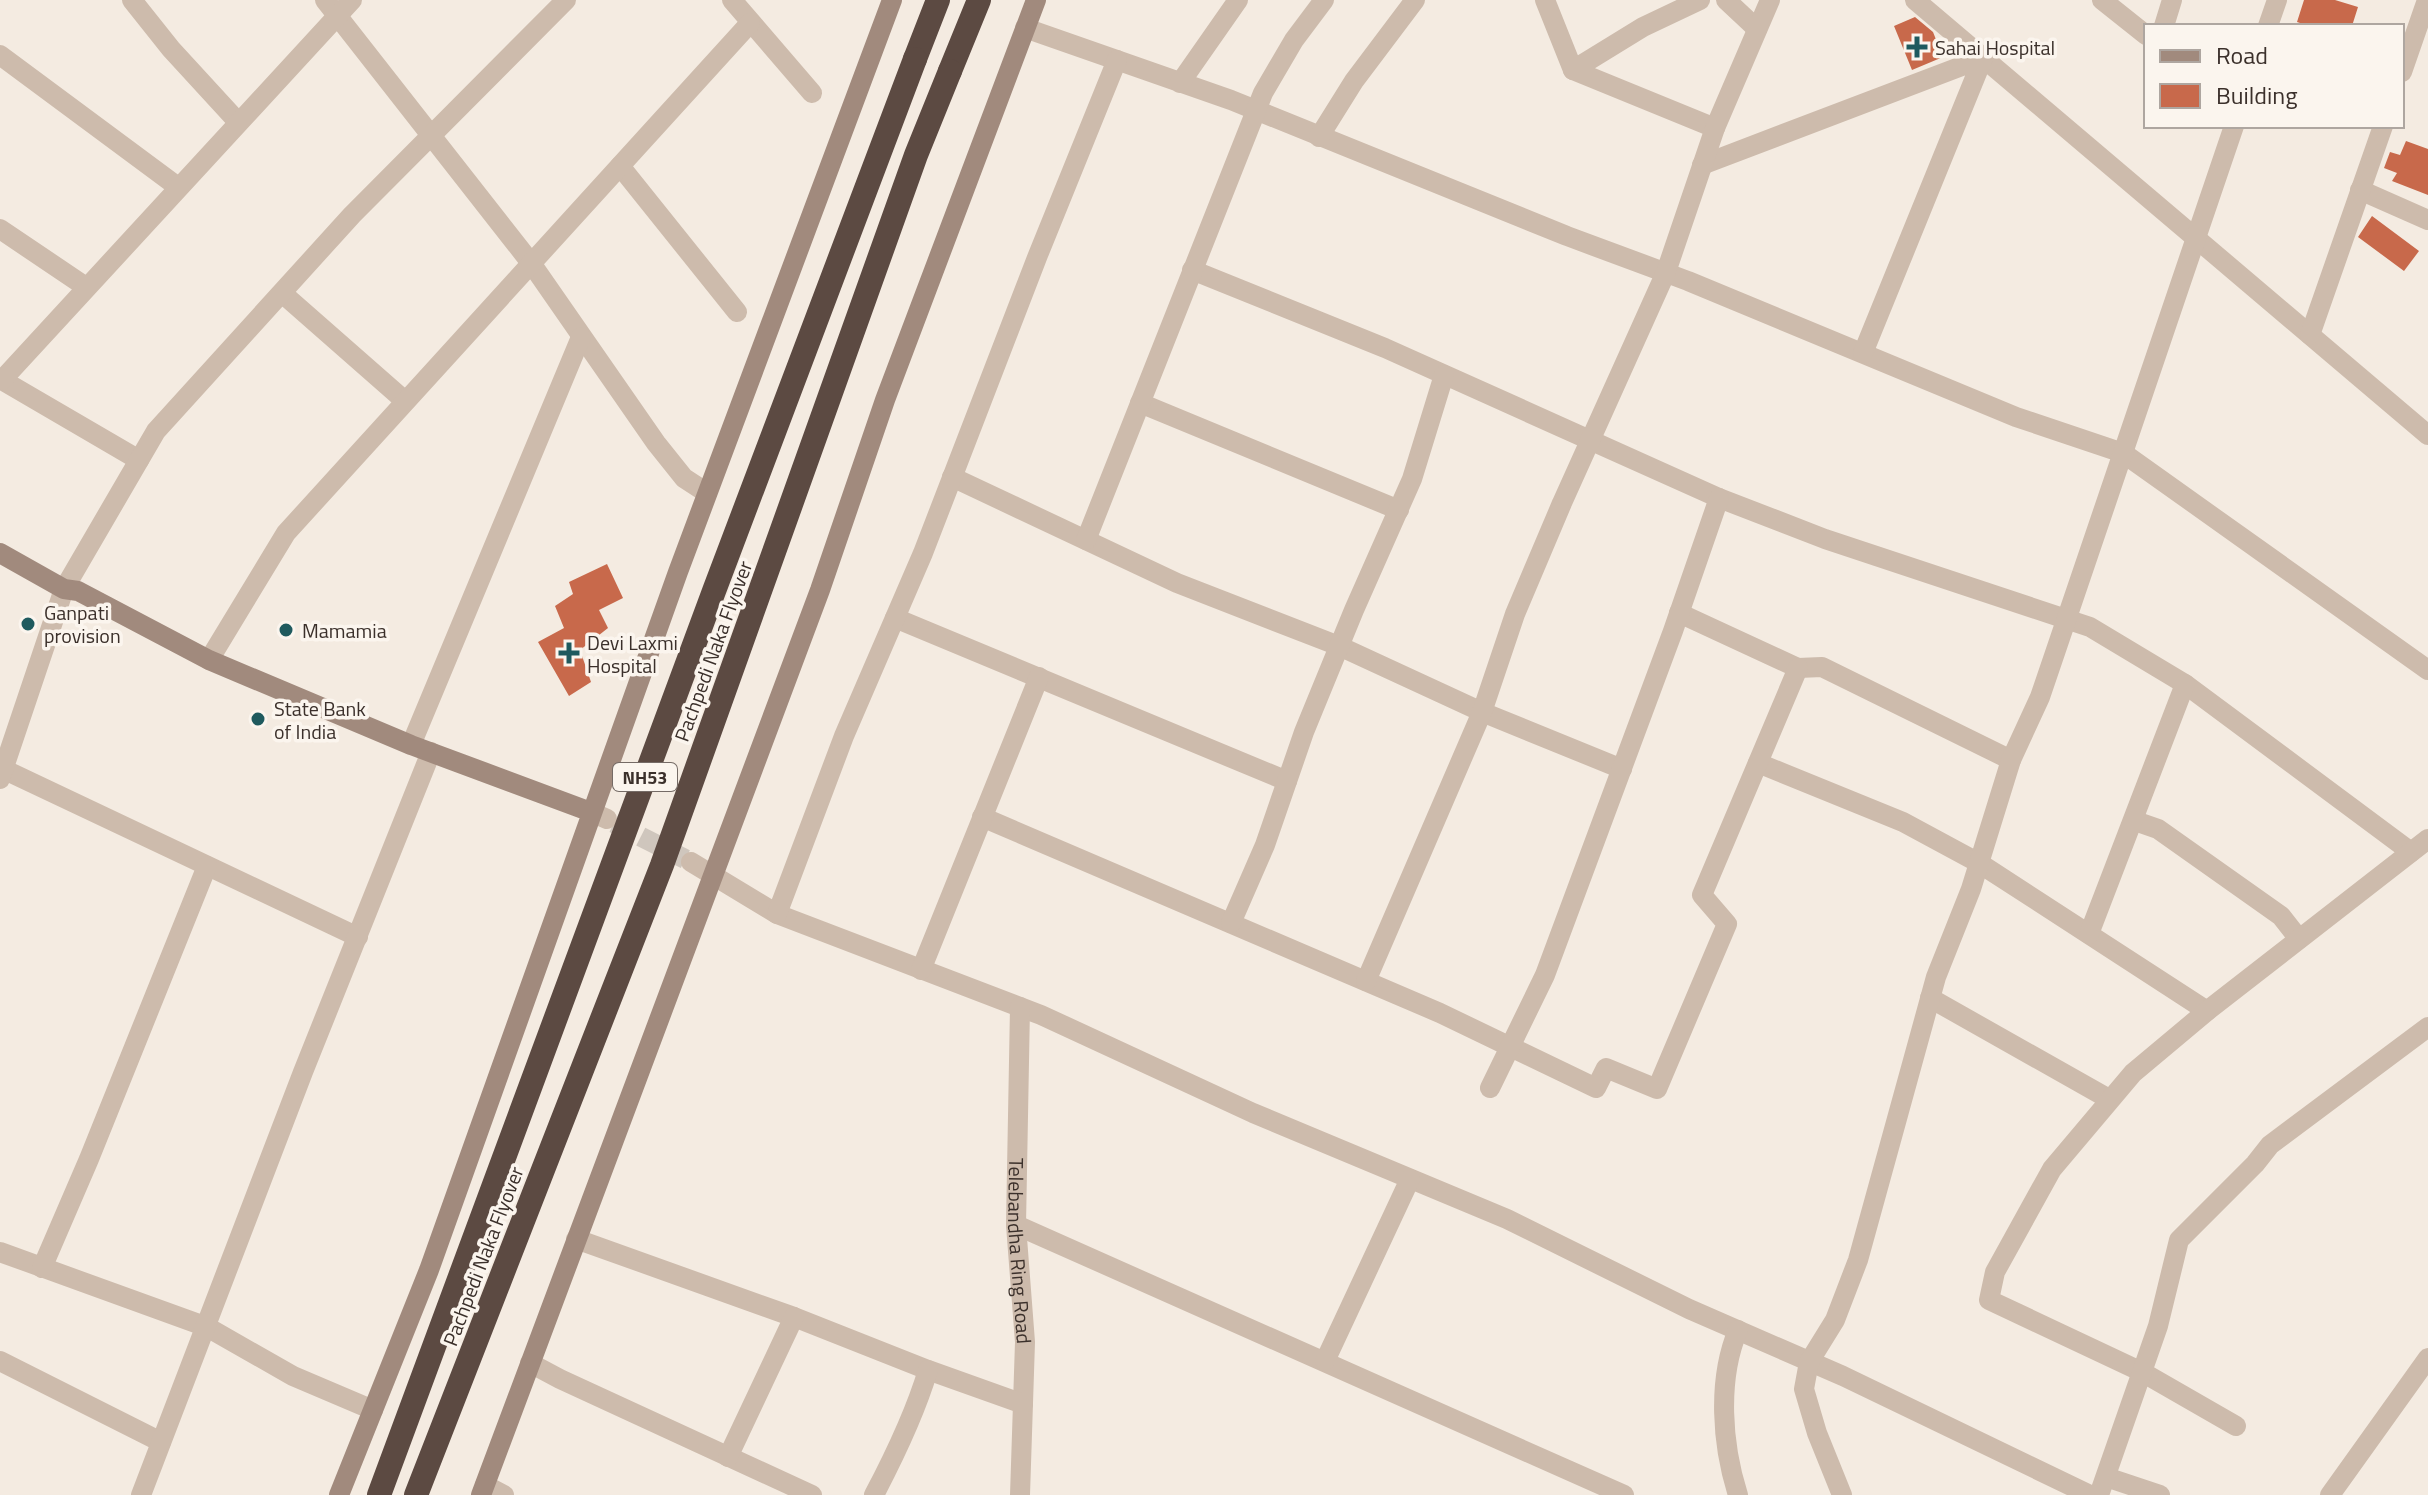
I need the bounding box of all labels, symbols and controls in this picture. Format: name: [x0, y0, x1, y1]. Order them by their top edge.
legend: [2144, 24, 2404, 128]
place label: Sahai Hospital: [1935, 32, 2055, 63]
marker: Sahai Hospital: [1906, 36, 1928, 58]
text: Road: [2216, 37, 2268, 73]
text: Building: [2216, 77, 2298, 113]
street label: Pachpedi Naka Flyover: [666, 556, 760, 746]
place label: Ganpati provision: [44, 597, 121, 651]
marker: Ganpati provision: [19, 615, 37, 633]
place label: Mamamia: [302, 615, 387, 646]
marker: Mamamia: [277, 621, 295, 639]
place label: Devi Laxmi Hospital: [587, 627, 678, 681]
marker: Devi Laxmi Hospital: [558, 642, 580, 664]
place label: State Bank of India: [274, 693, 366, 747]
marker: State Bank of India: [249, 710, 267, 728]
road number: NH53: [613, 763, 677, 791]
street label: Telebandha Ring Road: [1000, 1158, 1041, 1345]
street label: Pachpedi Naka Flyover: [434, 1162, 532, 1350]

